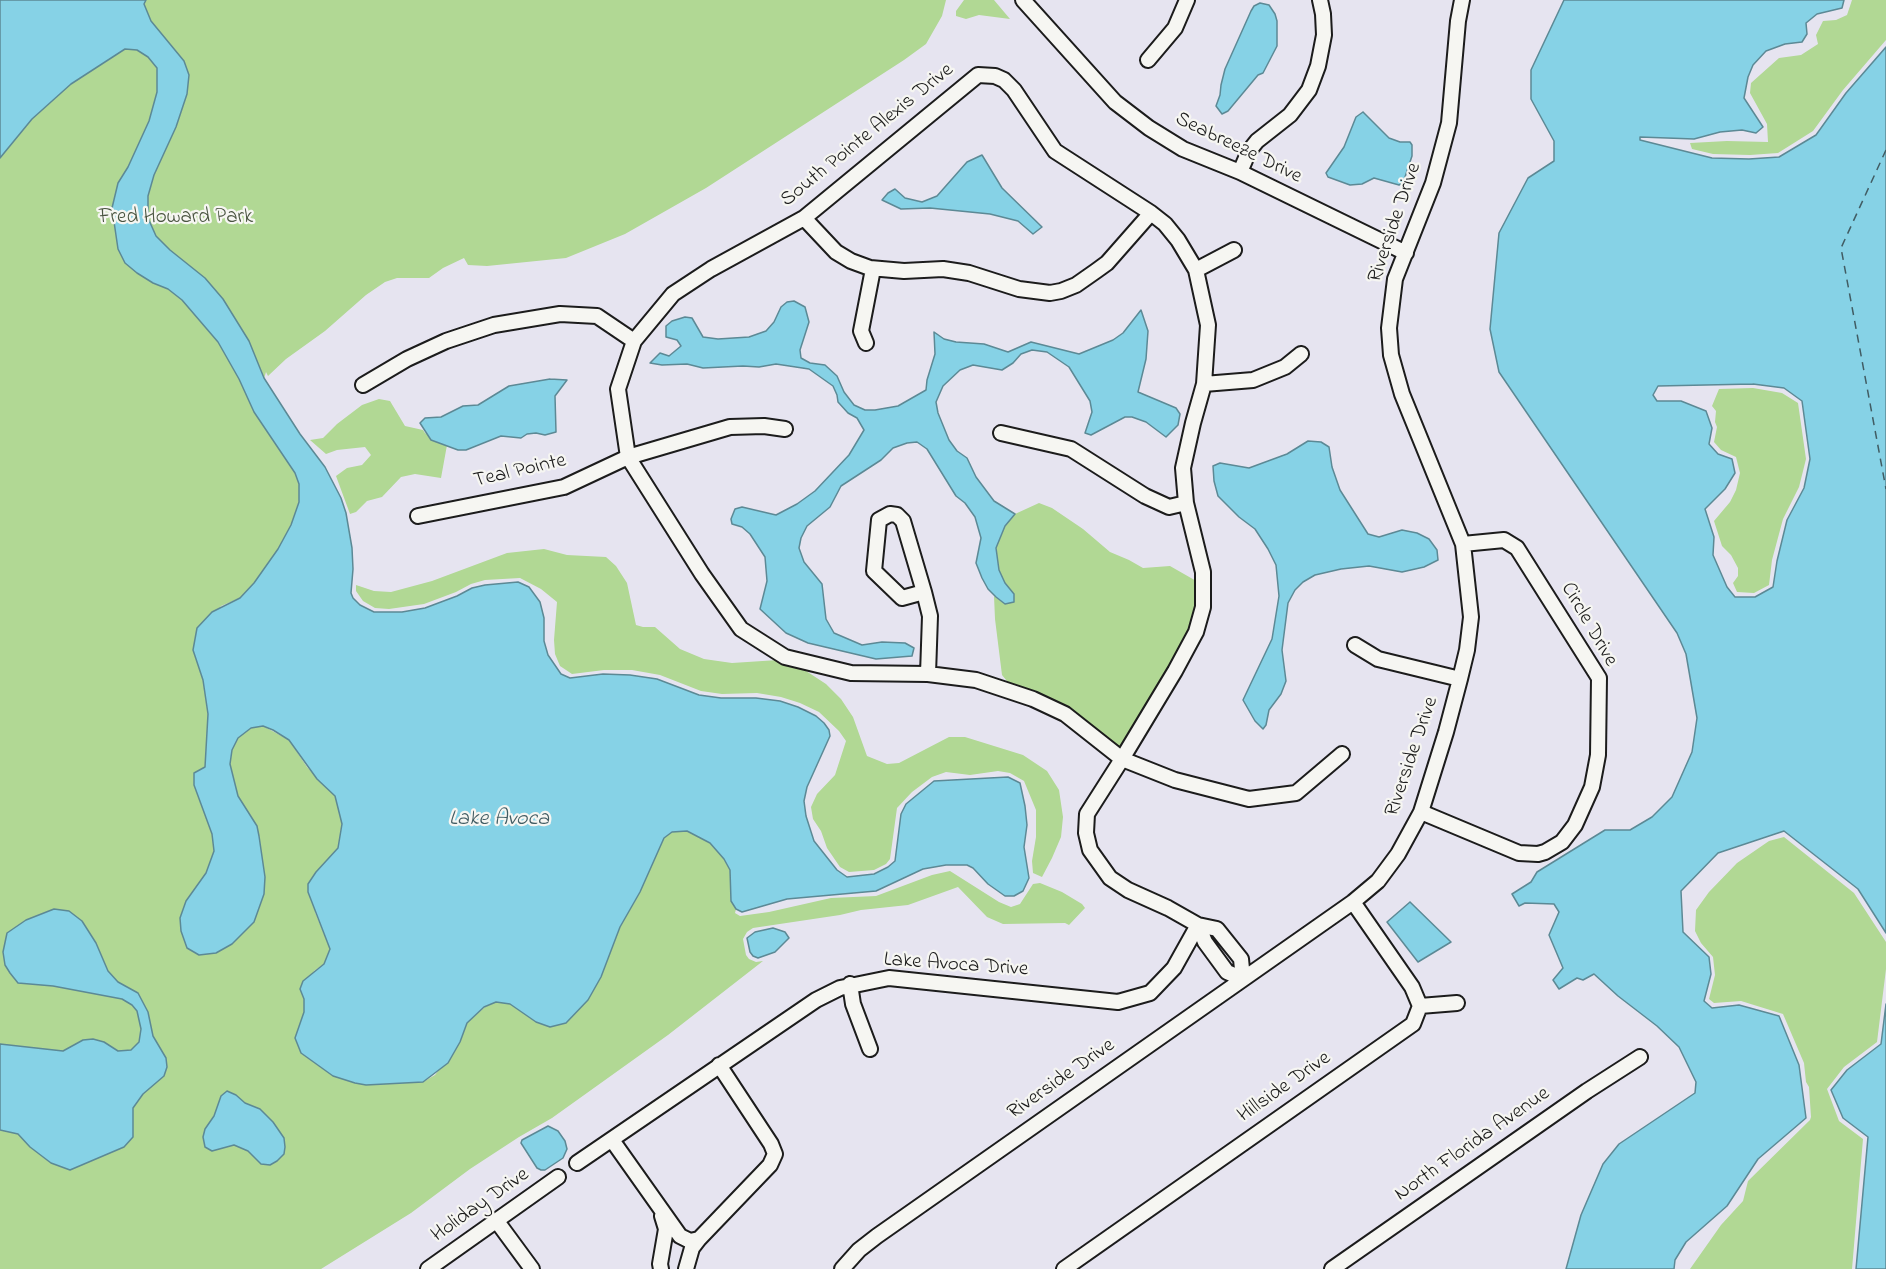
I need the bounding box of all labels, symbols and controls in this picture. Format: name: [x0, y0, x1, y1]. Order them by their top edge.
street label: South Pointe Alexis Drive: [776, 59, 960, 213]
street label: Seabreeze Drive: [1170, 107, 1306, 191]
street label: Riverside Drive: [1364, 160, 1428, 286]
park label: Fred Howard Park: [99, 206, 253, 232]
street label: Teal Pointe: [471, 449, 569, 495]
street label: Circle Drive: [1554, 578, 1622, 672]
street label: Riverside Drive: [1381, 694, 1445, 820]
water label: Lake Avoca: [449, 807, 549, 833]
street label: Lake Avoca Drive: [883, 948, 1029, 984]
street label: Riverside Drive: [1004, 1034, 1120, 1126]
street label: Hillside Drive: [1234, 1047, 1336, 1129]
street label: North Florida Avenue: [1391, 1082, 1555, 1208]
street label: Holiday Drive: [427, 1163, 535, 1249]

